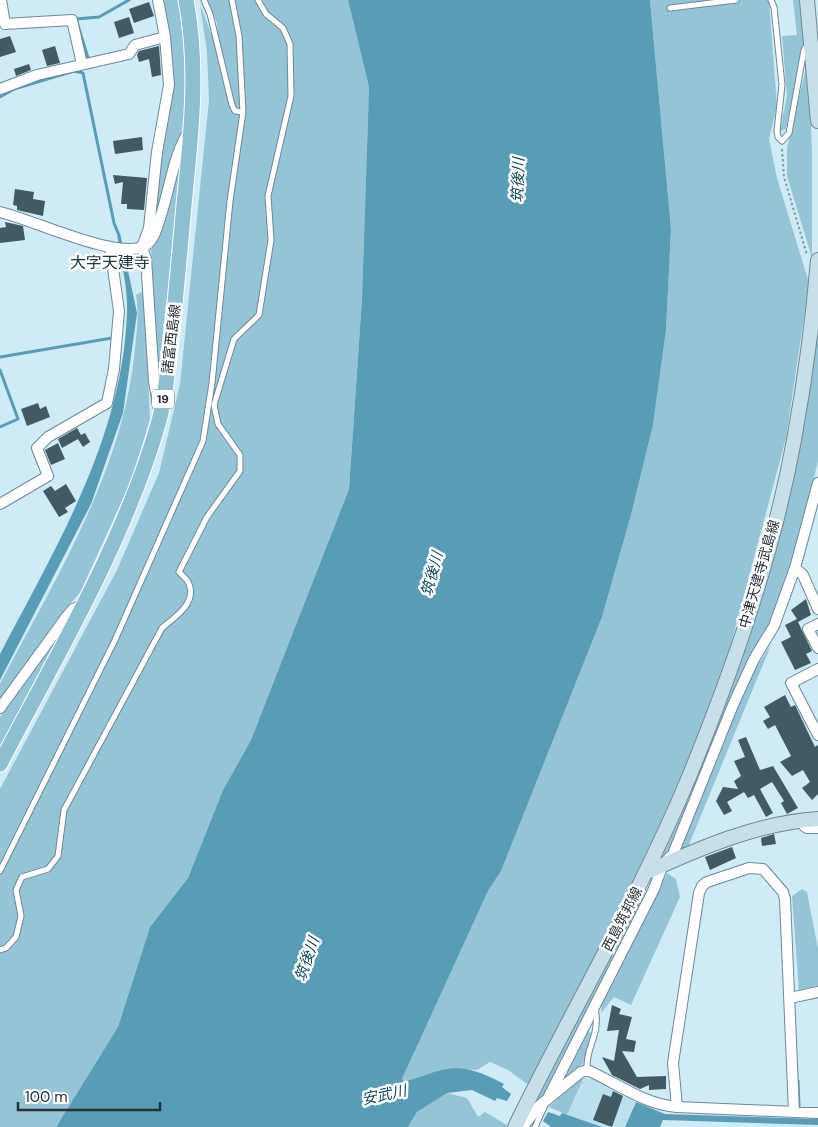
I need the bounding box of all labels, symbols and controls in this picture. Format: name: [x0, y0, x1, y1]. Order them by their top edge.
water label: 筑後川: [507, 155, 529, 203]
district label: 大字天建寺: [70, 252, 150, 273]
street label: 諸富西島線: [158, 303, 184, 375]
road number: 19: [152, 389, 174, 408]
street label: 中津天建寺武島線: [735, 518, 783, 630]
water label: 筑後川: [417, 548, 448, 598]
street label: 西島筑邦線: [598, 884, 646, 954]
water label: 筑後川: [290, 933, 324, 984]
scale bar: [18, 1080, 160, 1112]
water label: 安武川: [360, 1080, 410, 1109]
text: 100 m: [25, 1087, 68, 1107]

